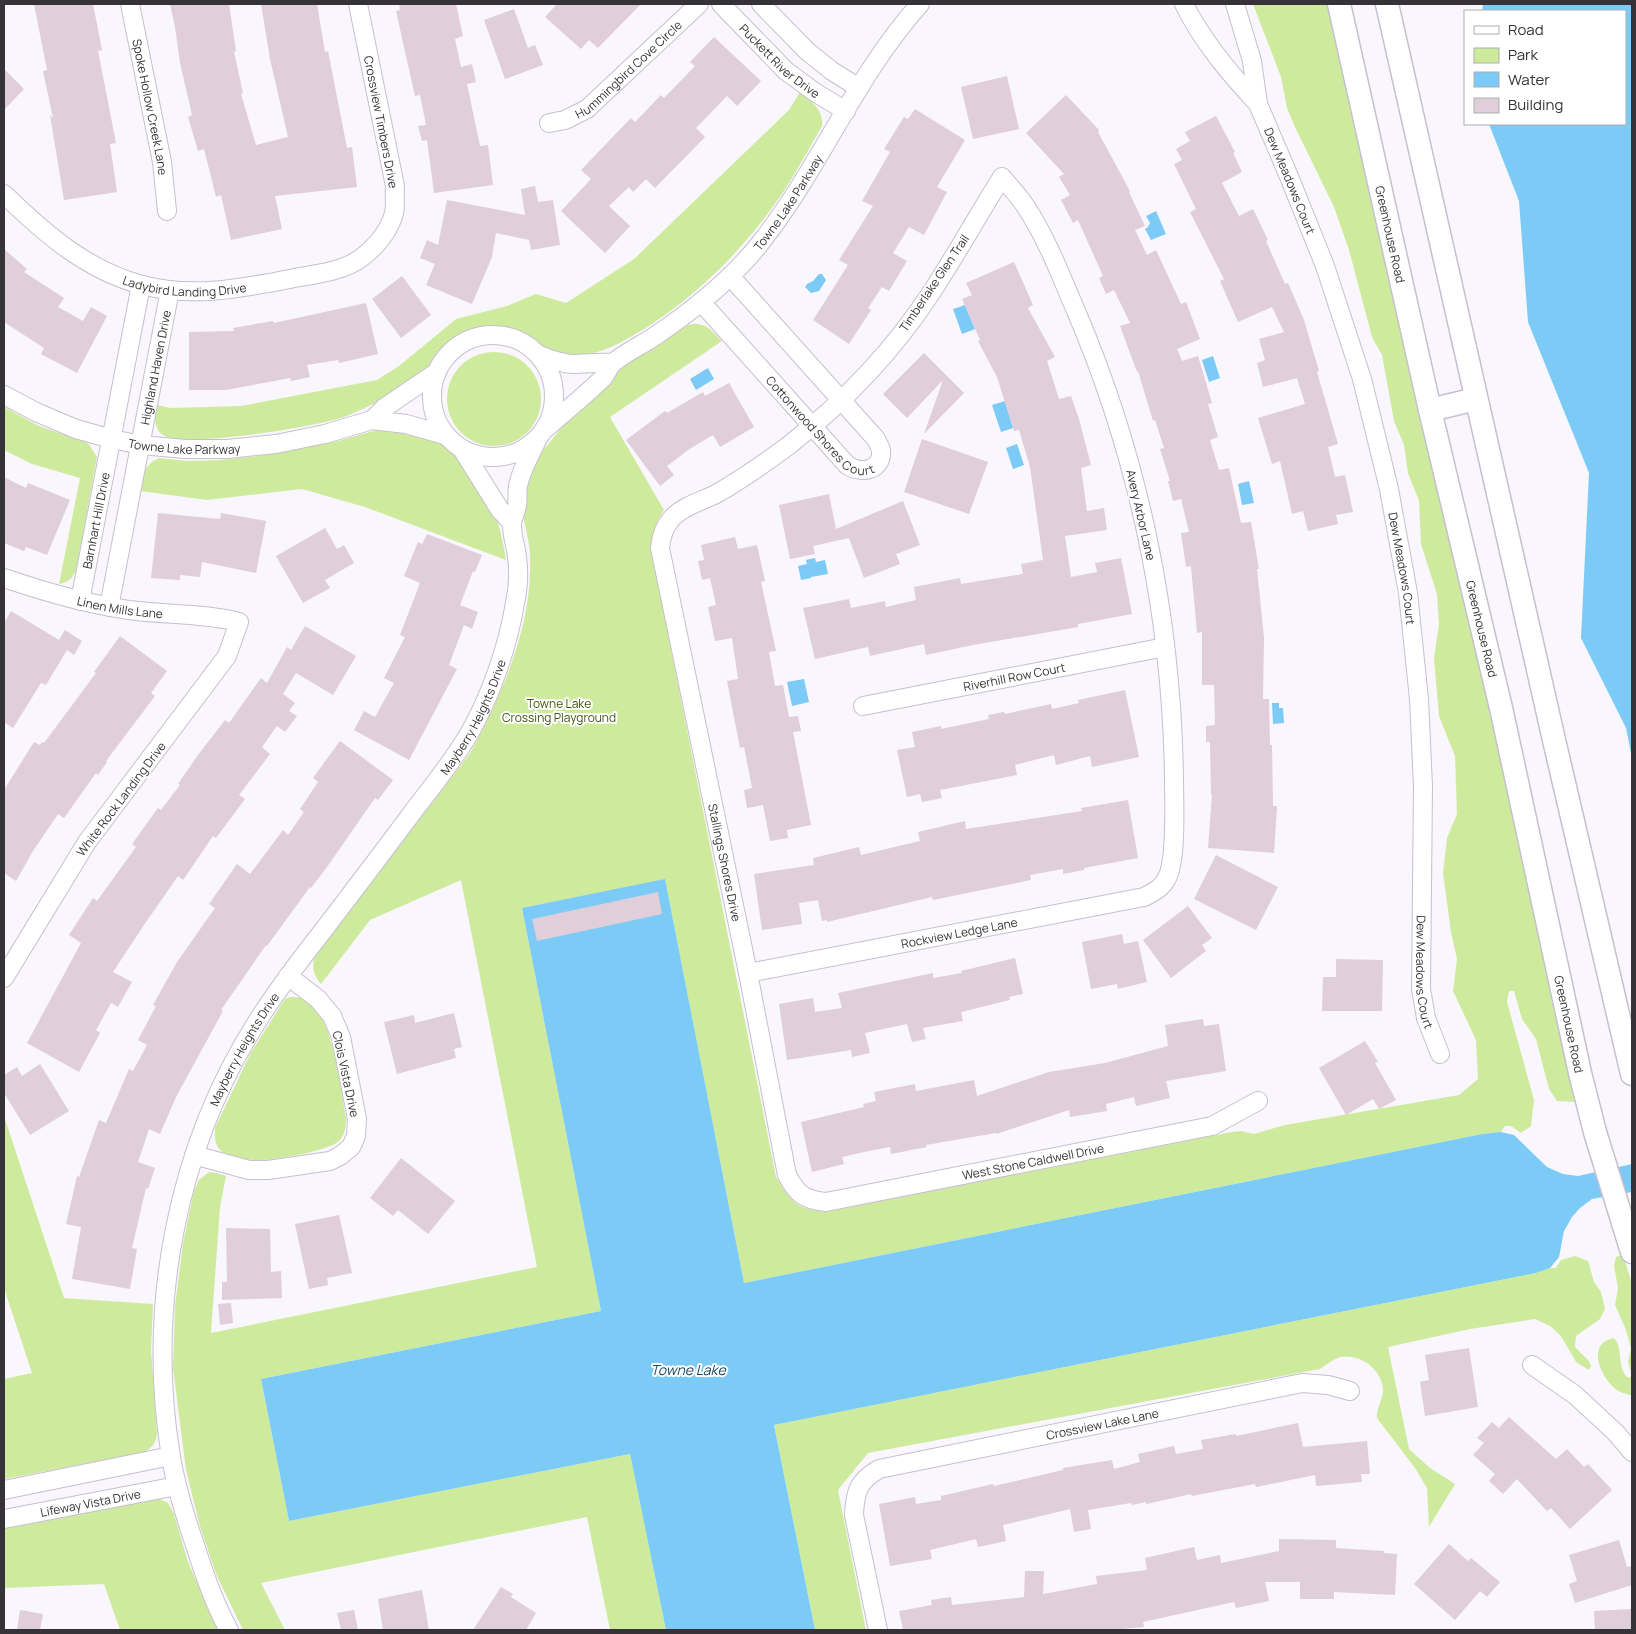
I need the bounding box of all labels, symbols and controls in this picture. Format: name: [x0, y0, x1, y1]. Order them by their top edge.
legend: [1464, 10, 1626, 125]
street label: Hummingbird Cove Circle: [572, 16, 685, 122]
text: Road: [1508, 19, 1544, 40]
street label: Puckett River Drive: [736, 20, 824, 102]
street label: Spoke Hollow Creek Lane: [129, 37, 172, 176]
text: Park: [1508, 44, 1538, 65]
street label: Crossview Timbers Drive: [360, 54, 402, 190]
text: Water: [1508, 69, 1550, 90]
text: Building: [1508, 94, 1563, 115]
street label: Dew Meadows Court: [1260, 125, 1320, 237]
street label: Towne Lake Parkway: [749, 151, 826, 254]
street label: Greenhouse Road: [1371, 184, 1410, 285]
street label: Timberlake Glen Trail: [895, 231, 973, 335]
street label: Ladybird Landing Drive: [121, 271, 248, 300]
street label: Highland Haven Drive: [136, 309, 174, 426]
street label: Cottonwood Shores Court: [762, 372, 877, 479]
street label: Towne Lake Parkway: [127, 434, 242, 458]
street label: Avery Arbor Lane: [1122, 468, 1160, 562]
street label: Barnhart Hill Drive: [78, 471, 113, 570]
street label: Dew Meadows Court: [1385, 511, 1420, 626]
street label: Greenhouse Road: [1462, 579, 1502, 679]
street label: Linen Mills Lane: [75, 592, 164, 622]
street label: Mayberry Heights Drive: [436, 657, 509, 778]
street label: Riverhill Row Court: [962, 658, 1067, 695]
park label: Towne Lake Crossing Playground: [502, 695, 616, 726]
street label: White Rock Landing Drive: [72, 738, 170, 860]
street label: Stallings Shores Drive: [705, 802, 746, 923]
street label: Rockview Ledge Lane: [899, 913, 1019, 952]
street label: Dew Meadows Court: [1413, 915, 1438, 1031]
street label: Greenhouse Road: [1551, 974, 1588, 1075]
street label: Mayberry Heights Drive: [205, 989, 283, 1109]
street label: Clois Vista Drive: [329, 1029, 363, 1119]
street label: West Stone Caldwell Drive: [961, 1139, 1105, 1184]
water label: Towne Lake: [650, 1360, 726, 1379]
street label: Crossview Lake Lane: [1044, 1404, 1160, 1443]
street label: Lifeway Vista Drive: [39, 1485, 142, 1520]

